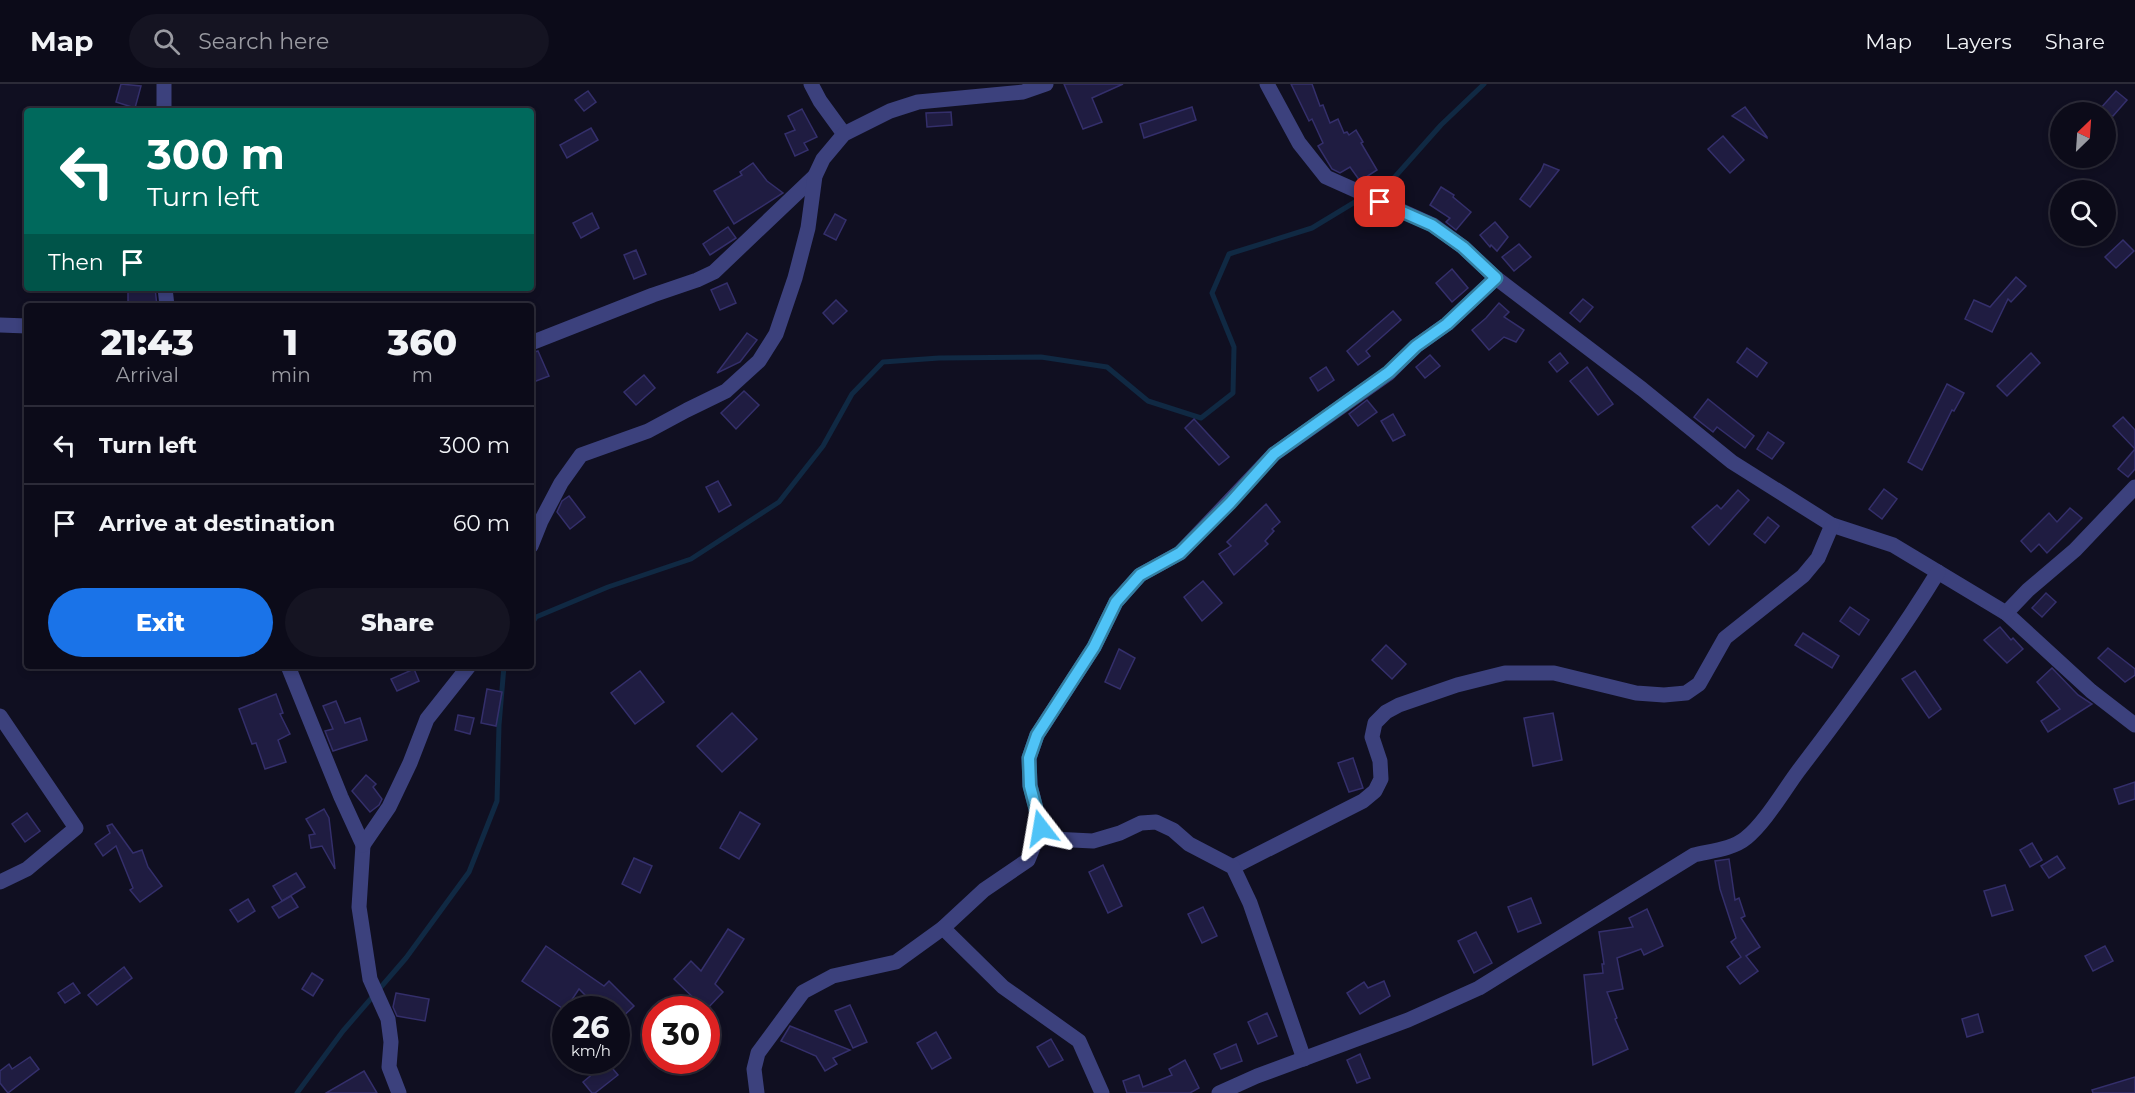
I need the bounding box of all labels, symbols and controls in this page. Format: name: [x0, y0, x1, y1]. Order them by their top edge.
search box: [129, 14, 549, 68]
text: Map: [30, 24, 93, 58]
icon: search: [150, 25, 183, 58]
text: Search here: [198, 28, 329, 55]
text: Map: [1865, 29, 1912, 54]
text: Layers: [1945, 29, 2012, 54]
text: Share: [2045, 29, 2105, 54]
north arrow: [2050, 102, 2116, 168]
map controls: [2050, 102, 2116, 246]
text: 300 m: [147, 128, 285, 180]
icon: left: [48, 132, 126, 210]
pin: [1354, 176, 1405, 227]
text: Turn left: [147, 180, 260, 213]
button: search: [2050, 180, 2116, 246]
icon: arrive: [1363, 185, 1396, 218]
icon: arrive: [116, 246, 149, 279]
text: Then: [48, 249, 104, 276]
text: 21:43: [101, 320, 194, 364]
text: 1: [283, 320, 298, 364]
text: 360: [388, 320, 457, 364]
text: Arrival: [116, 363, 179, 387]
text: min: [271, 363, 311, 387]
text: m: [412, 363, 433, 387]
icon: left: [48, 429, 81, 462]
text: Turn left: [99, 432, 197, 459]
text: 300 m: [439, 432, 510, 459]
icon: arrive: [48, 507, 81, 540]
text: Arrive at destination: [99, 510, 335, 537]
text: 60 m: [453, 510, 510, 537]
button: Exit: [48, 588, 273, 657]
button: Share: [285, 588, 510, 657]
position arrow: [1009, 796, 1073, 860]
speed limit sign: 30: [642, 996, 720, 1074]
text: 26: [573, 1009, 609, 1046]
text: km/h: [571, 1041, 611, 1060]

